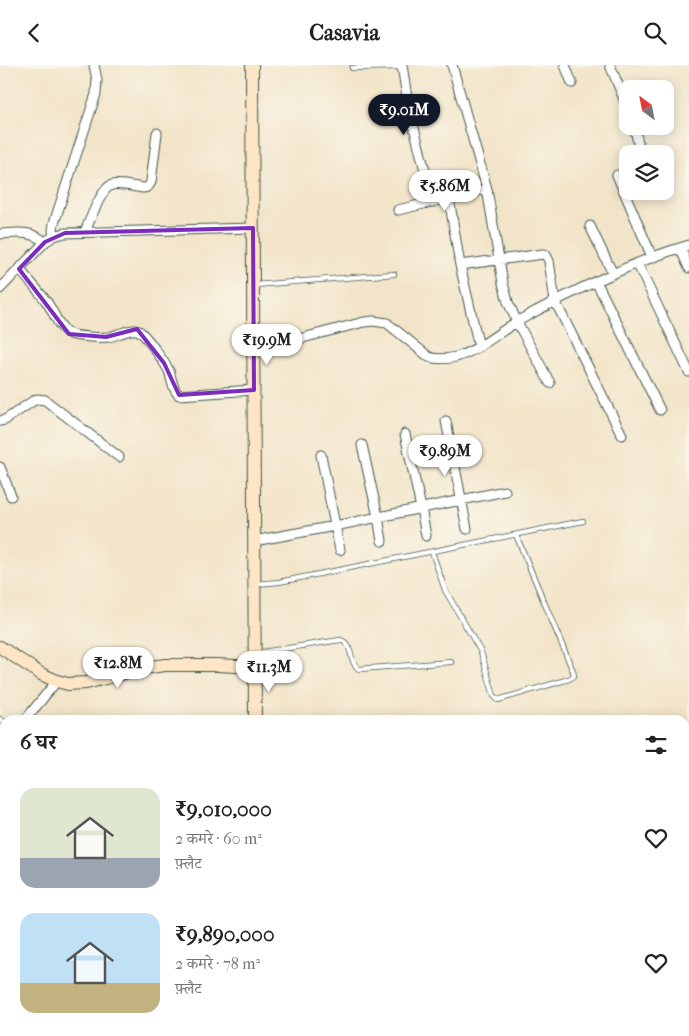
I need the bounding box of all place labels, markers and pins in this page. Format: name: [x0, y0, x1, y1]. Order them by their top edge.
pin: ₹9.01M: [363, 93, 445, 136]
pin: ₹5.86M: [404, 169, 486, 212]
pin: ₹19.9M: [226, 323, 308, 366]
pin: ₹9.89M: [404, 435, 486, 477]
pin: ₹12.8M: [77, 647, 159, 689]
pin: ₹11.3M: [228, 651, 310, 693]

